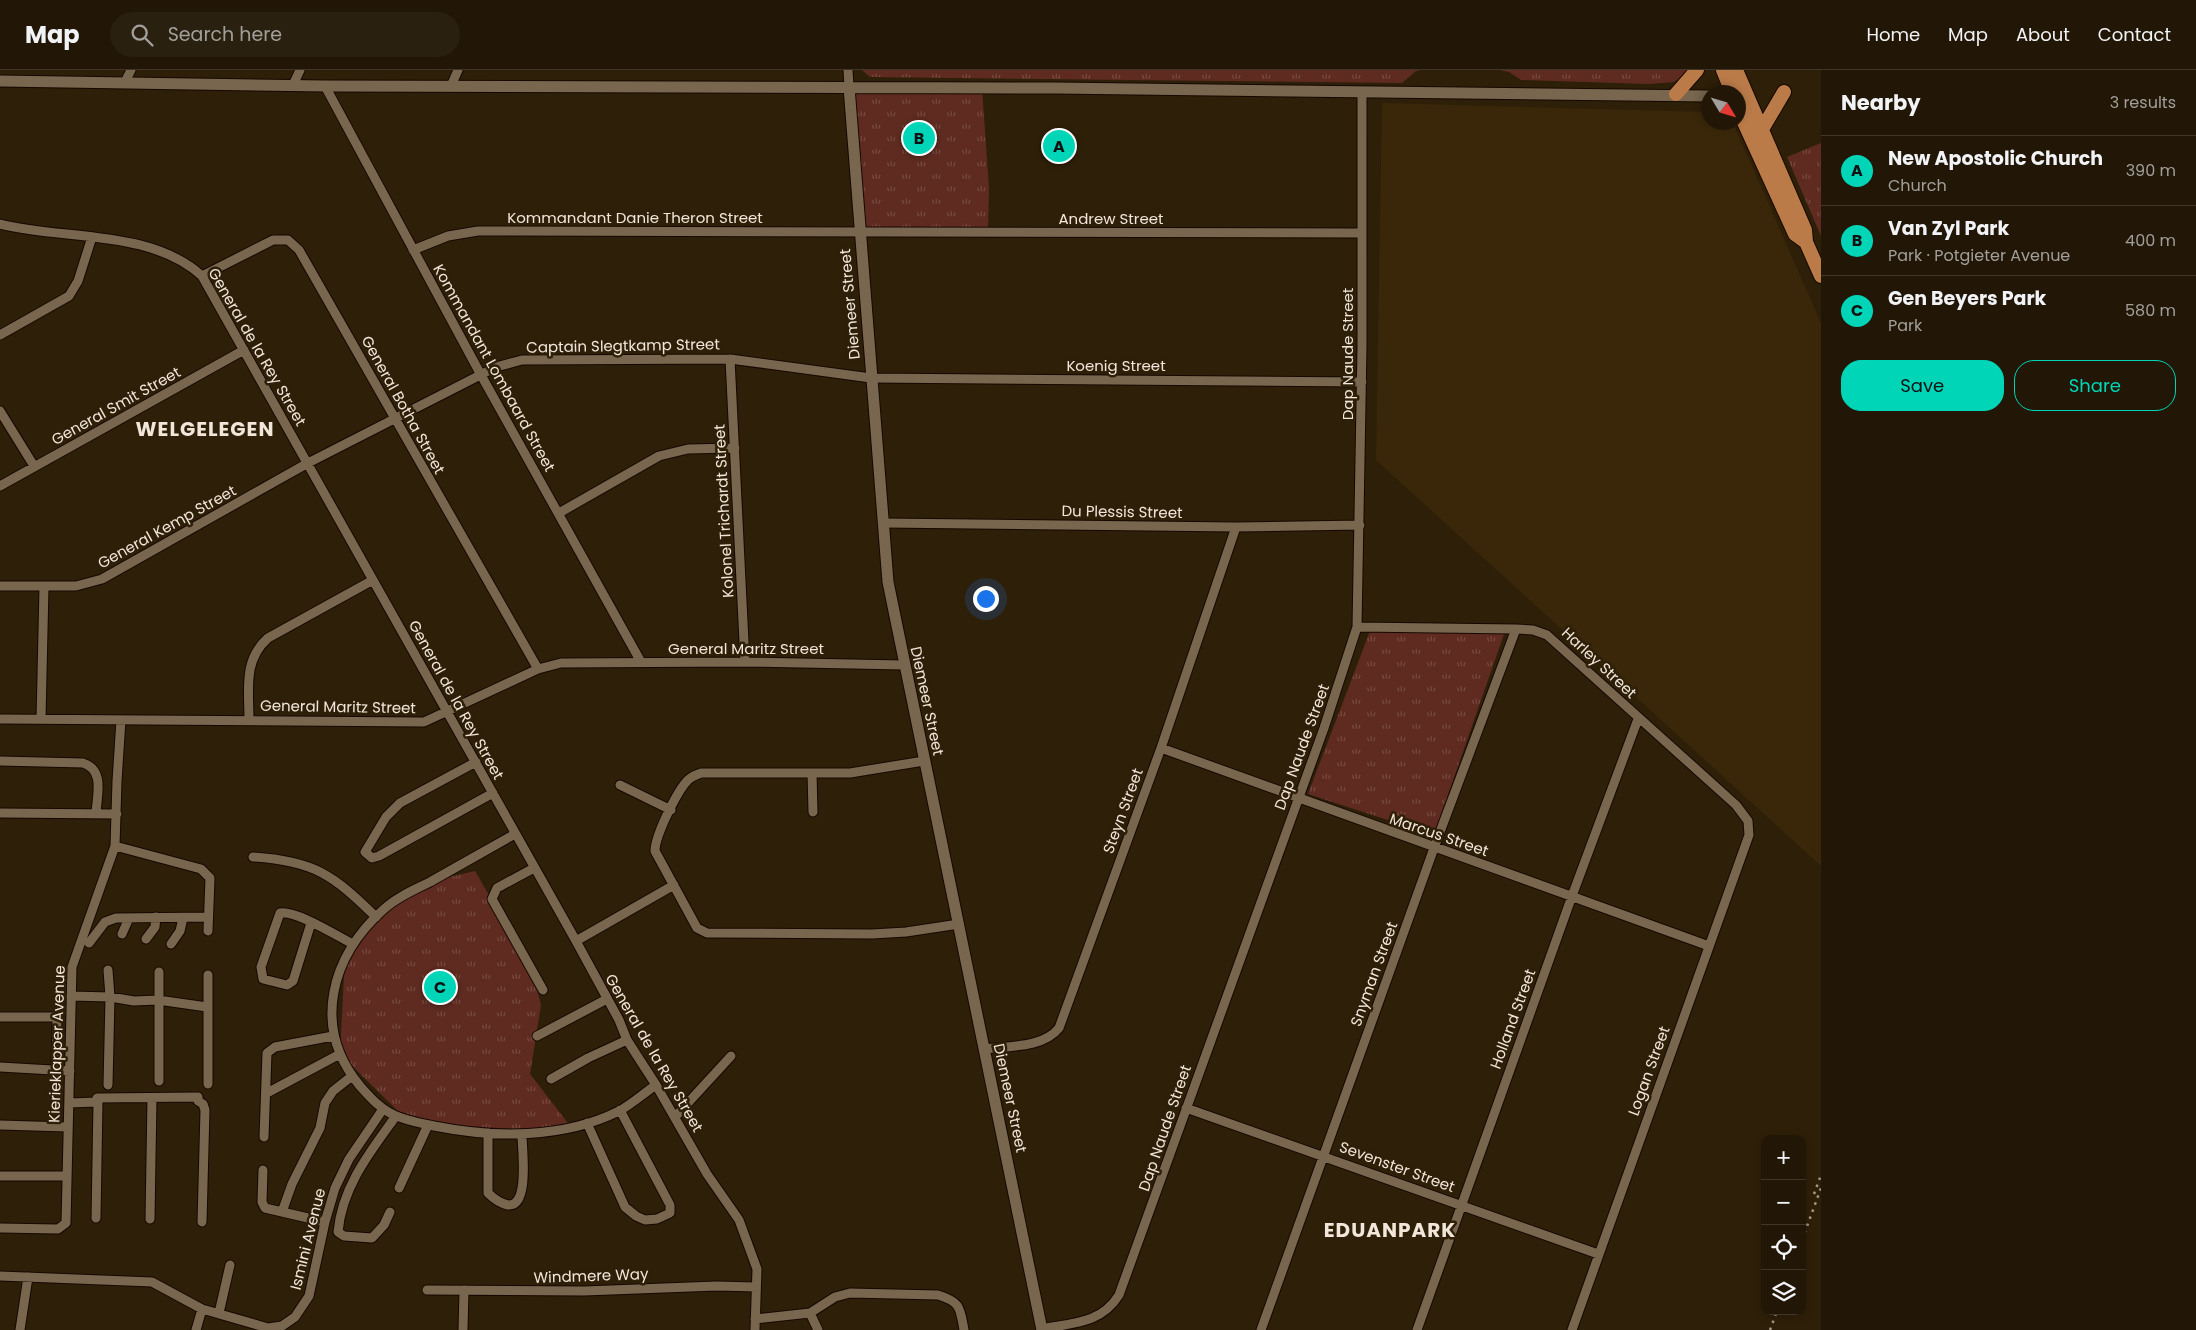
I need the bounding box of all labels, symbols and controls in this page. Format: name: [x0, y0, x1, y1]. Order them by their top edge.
search box: [110, 12, 460, 57]
text: Map: [25, 18, 80, 51]
icon: search: [128, 21, 156, 49]
text: Search here: [168, 21, 282, 48]
text: Home: [1866, 22, 1920, 47]
text: Map: [1948, 22, 1988, 47]
text: About: [2016, 22, 2070, 47]
text: Contact: [2098, 22, 2171, 47]
north arrow: [1701, 85, 1746, 130]
text: Nearby: [1841, 88, 1921, 117]
text: 3 results: [2110, 91, 2176, 114]
pin: B: [903, 119, 935, 157]
pin: A: [1043, 127, 1075, 165]
text: New Apostolic Church: [1888, 145, 2103, 172]
text: A: [1851, 159, 1863, 182]
text: 390 m: [2126, 159, 2176, 182]
text: Church: [1888, 174, 1947, 197]
street label: Kommandant Danie Theron Street: [507, 207, 763, 228]
street label: Andrew Street: [1059, 208, 1163, 229]
text: Van Zyl Park: [1888, 215, 2009, 242]
text: B: [1852, 229, 1862, 252]
text: 400 m: [2125, 229, 2176, 252]
text: Park · Potgieter Avenue: [1888, 244, 2070, 267]
street label: Diemeer Street: [834, 248, 865, 360]
street label: Kommandant Lombaard Street: [428, 260, 560, 475]
street label: General de la Rey Street: [203, 264, 311, 430]
text: Gen Beyers Park: [1888, 285, 2046, 312]
street label: Dap Naude Street: [1337, 288, 1358, 420]
text: C: [1851, 299, 1863, 322]
text: 580 m: [2125, 299, 2176, 322]
text: Park: [1888, 314, 1922, 337]
street label: General Botha Street: [357, 332, 450, 478]
street label: Captain Slegtkamp Street: [526, 333, 720, 358]
street label: Koenig Street: [1066, 355, 1166, 376]
button: Save: [1841, 360, 2004, 411]
button: Share: [2014, 360, 2176, 411]
street label: General Smit Street: [47, 361, 184, 450]
district label: WELGELEGEN: [136, 415, 274, 443]
street label: Kolonel Trichardt Street: [708, 424, 739, 598]
street label: General Kemp Street: [94, 480, 240, 573]
street label: Du Plessis Street: [1061, 500, 1183, 523]
your location: [973, 586, 999, 612]
street label: General de la Rey Street: [404, 616, 509, 783]
street label: Harley Street: [1557, 622, 1641, 703]
street label: General Maritz Street: [668, 638, 824, 659]
street label: Diemeer Street: [906, 644, 949, 757]
street label: Dap Naude Street: [1269, 681, 1334, 813]
street label: General Maritz Street: [260, 695, 416, 718]
street label: Steyn Street: [1097, 765, 1148, 856]
street label: Marcus Street: [1387, 808, 1491, 861]
street label: Snyman Street: [1345, 919, 1402, 1029]
street label: Kierieklapper Avenue: [43, 965, 70, 1123]
street label: Holland Street: [1485, 966, 1540, 1072]
pin: C: [424, 968, 456, 1006]
street label: General de la Rey Street: [600, 970, 708, 1136]
street label: Logan Street: [1623, 1023, 1674, 1119]
street label: Diemeer Street: [989, 1041, 1032, 1154]
street label: Dap Naude Street: [1133, 1062, 1196, 1194]
map controls: [1761, 1135, 1806, 1315]
button: +: [1761, 1135, 1806, 1180]
street label: Sevenster Street: [1336, 1136, 1458, 1197]
button: −: [1761, 1180, 1806, 1225]
street label: Ismini Avenue: [285, 1186, 330, 1292]
district label: EDUANPARK: [1324, 1216, 1456, 1244]
button: locate: [1761, 1225, 1806, 1270]
street label: Windmere Way: [533, 1263, 649, 1288]
button: layers: [1761, 1270, 1806, 1315]

